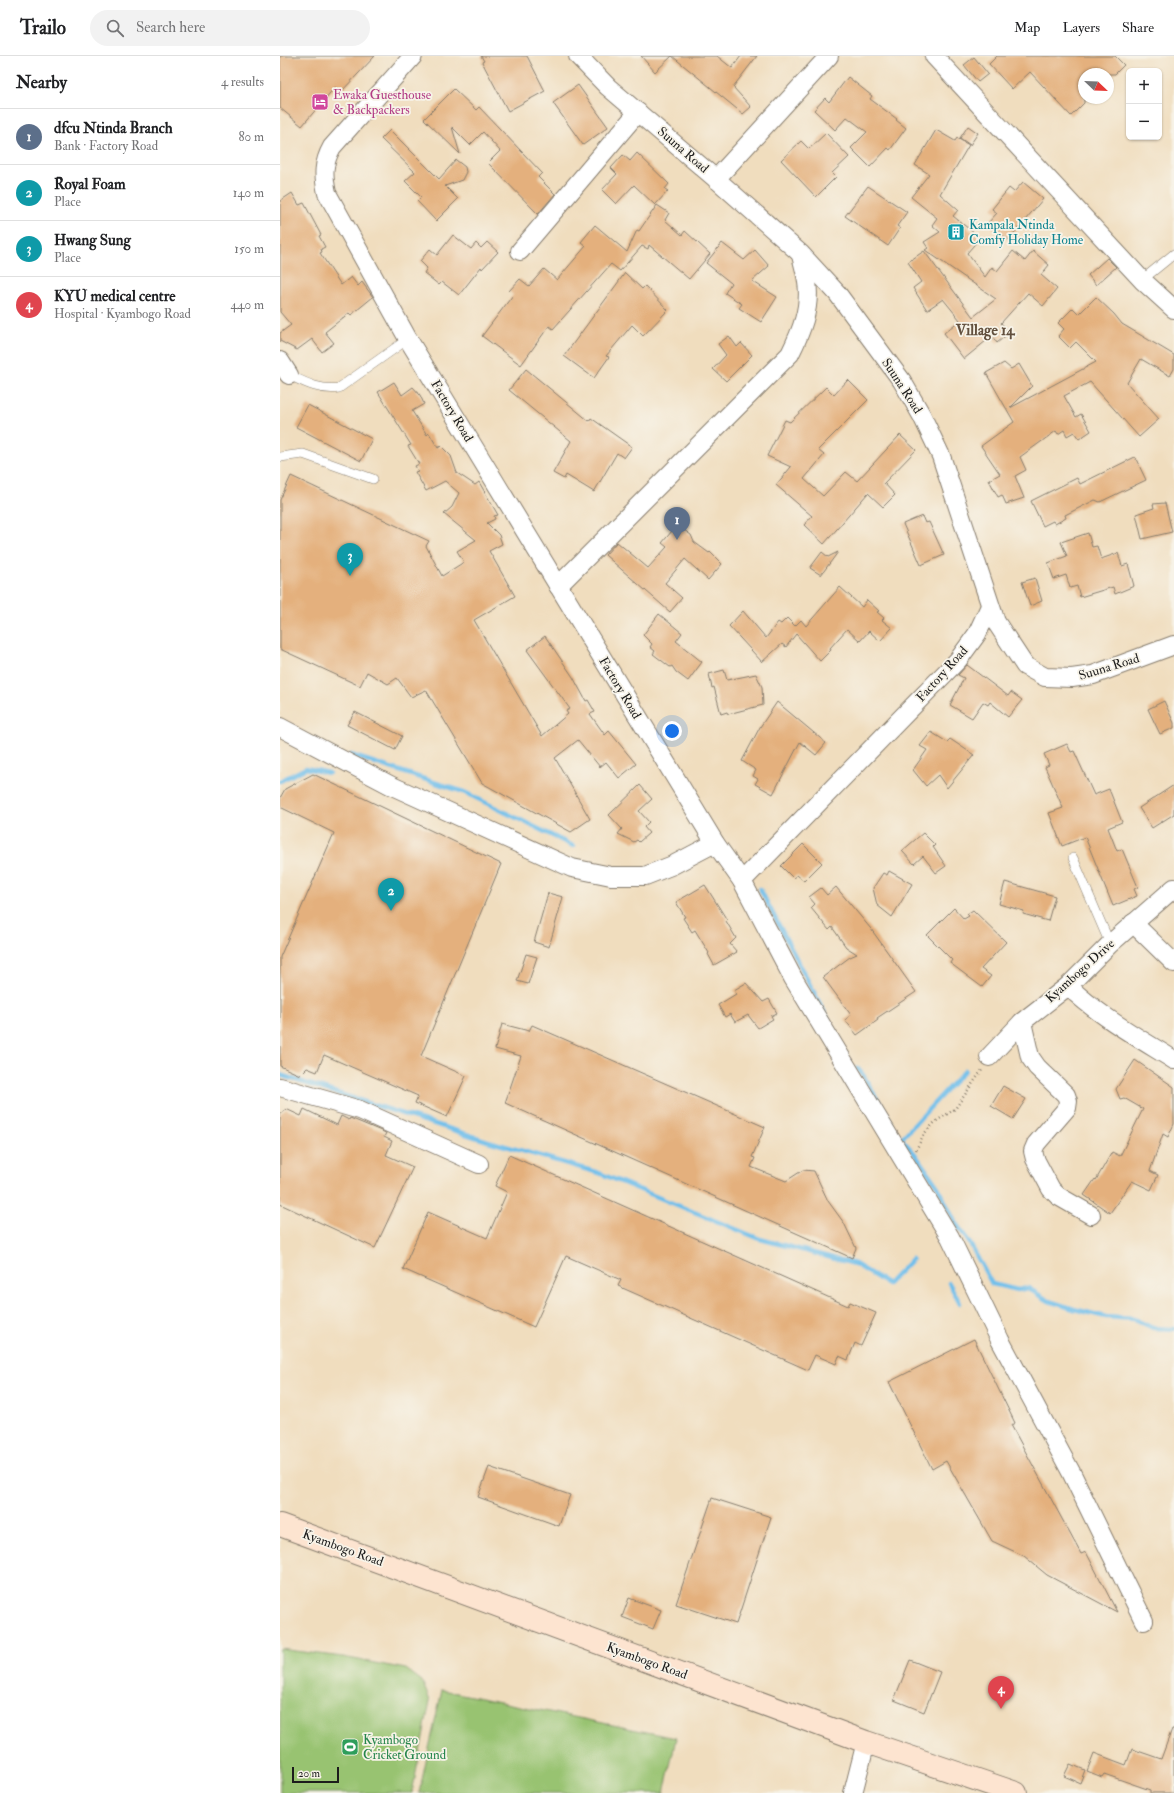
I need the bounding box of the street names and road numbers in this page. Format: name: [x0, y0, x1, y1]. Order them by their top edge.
street label: Suuna Road: [654, 123, 712, 177]
street label: Suuna Road: [878, 355, 926, 417]
street label: Factory Road: [426, 377, 477, 446]
street label: Factory Road: [913, 642, 972, 706]
street label: Suuna Road: [1077, 650, 1142, 684]
street label: Factory Road: [594, 654, 645, 723]
street label: Kyambogo Drive: [1042, 935, 1119, 1007]
street label: Kyambogo Road: [300, 1526, 386, 1571]
street label: Kyambogo Road: [604, 1639, 690, 1684]

